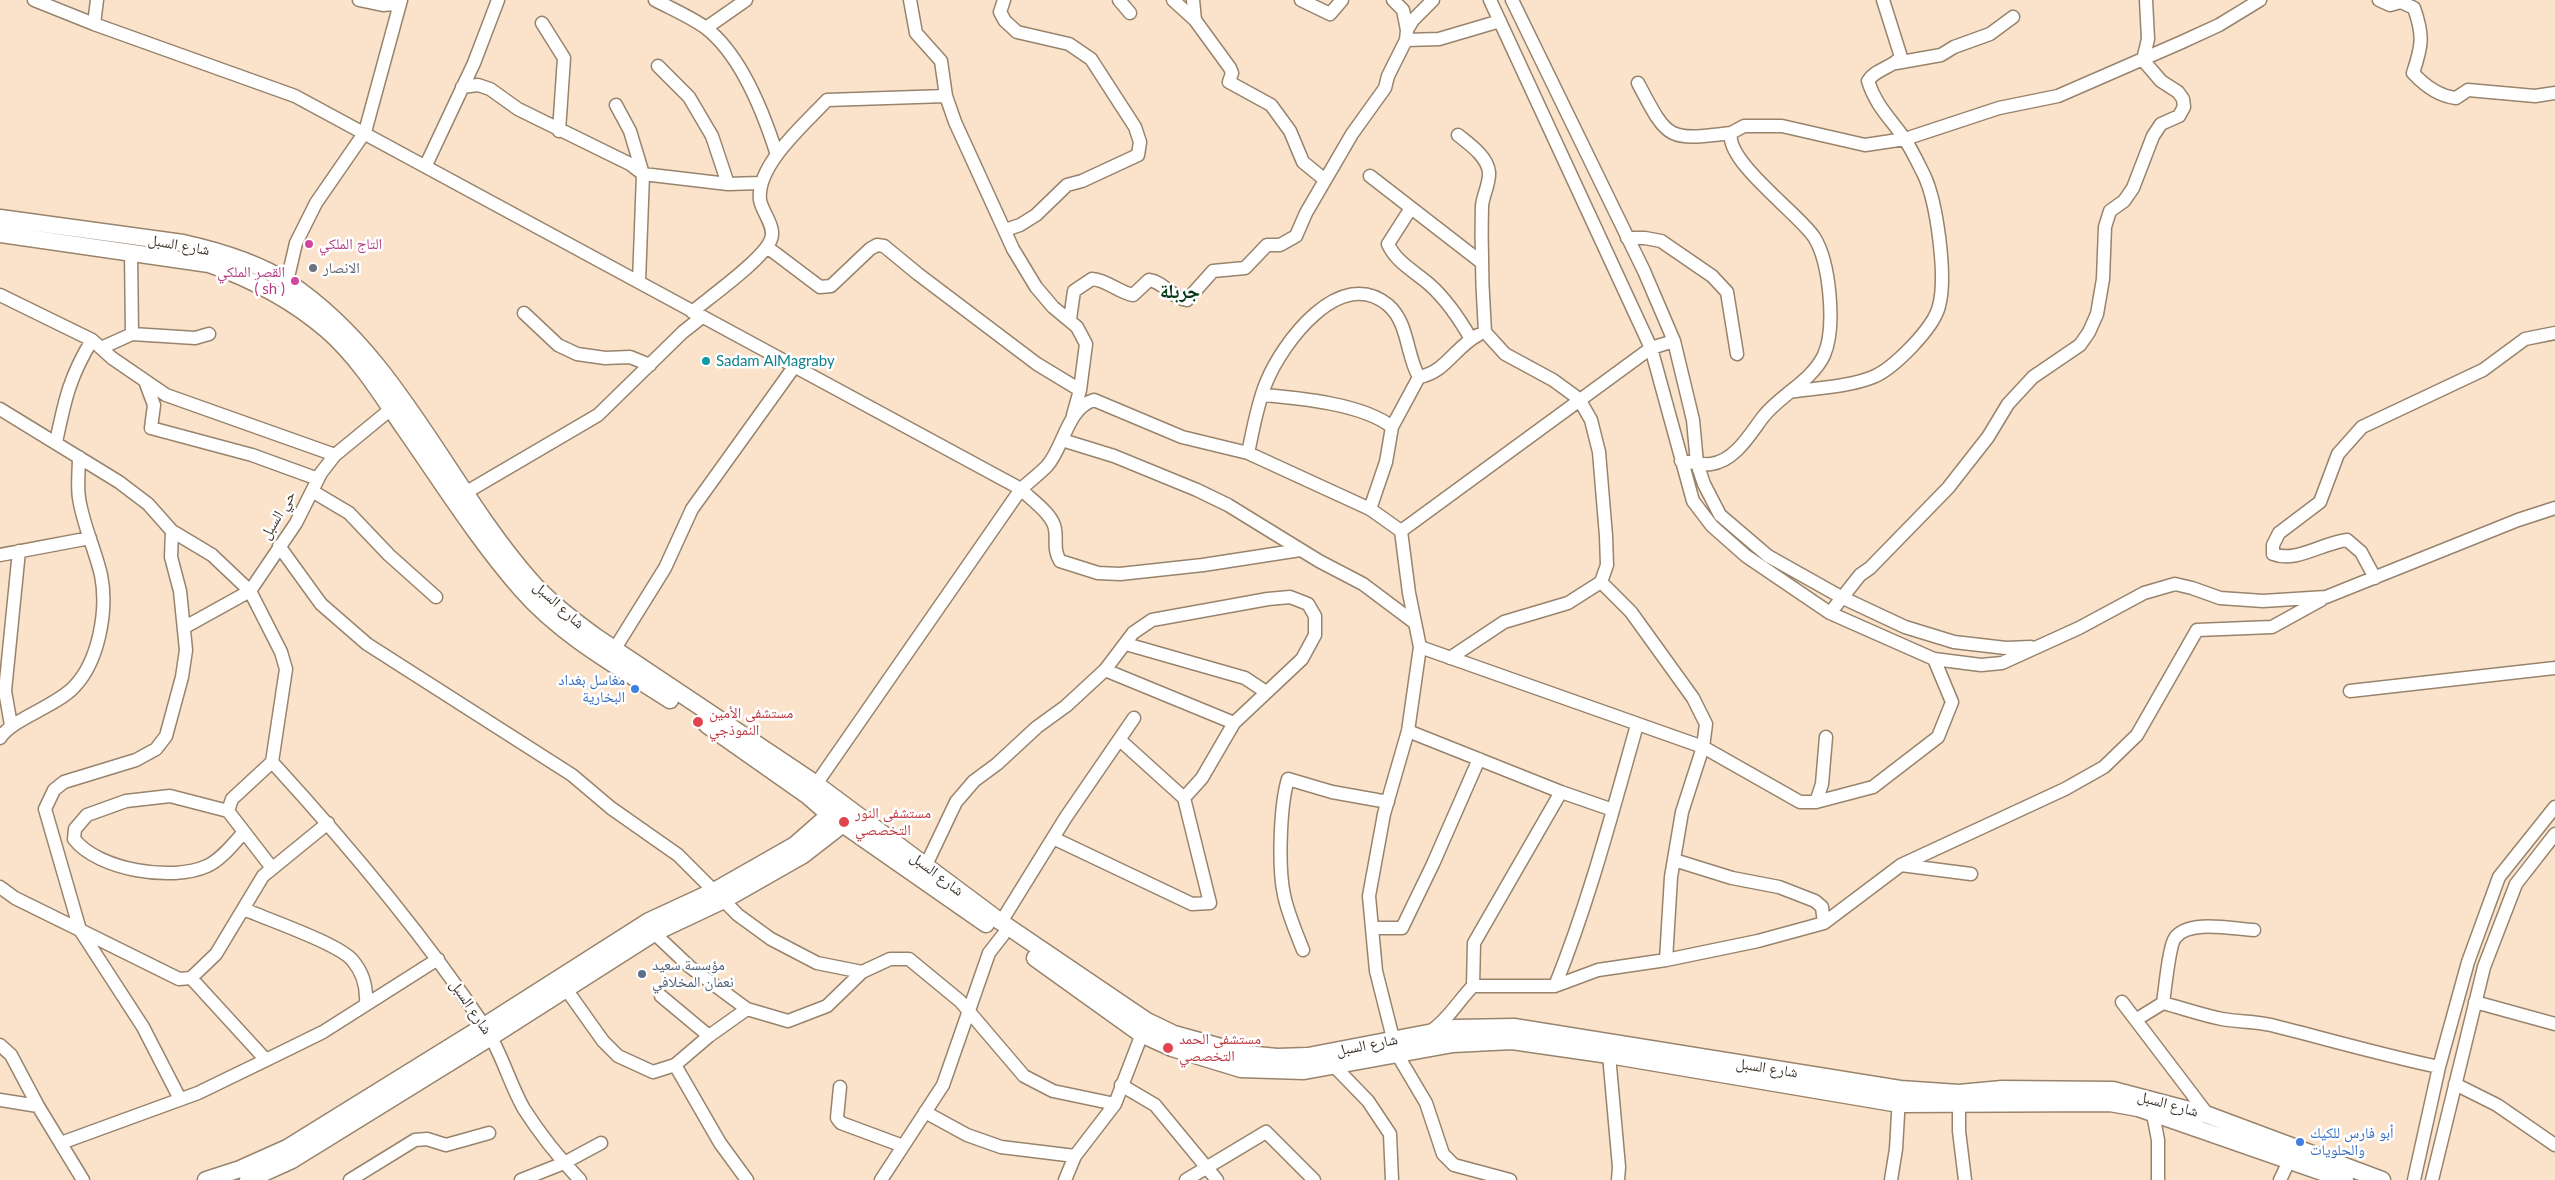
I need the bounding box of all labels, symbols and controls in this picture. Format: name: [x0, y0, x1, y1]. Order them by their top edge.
street label: شارع السبل: [147, 231, 211, 259]
place label: التاج الملكي: [319, 235, 382, 253]
marker: التاج الملكي: [303, 238, 315, 250]
place label: الانصار: [323, 259, 360, 277]
marker: الانصار: [307, 262, 319, 274]
place label: القصر الملكي ( sh ): [217, 263, 285, 298]
marker: القصر الملكي ( sh ): [289, 275, 301, 287]
district label: جربلة: [1160, 280, 1200, 304]
place label: Sadam AlMagraby: [716, 352, 835, 370]
marker: Sadam AlMagraby: [700, 355, 712, 367]
street label: حي السبل: [256, 487, 300, 543]
street label: شارع السبل: [530, 577, 588, 633]
place label: مغاسل بغداد البخارية: [558, 671, 625, 706]
marker: مغاسل بغداد البخارية: [629, 683, 641, 695]
place label: مستشفى الأمين النموذجي: [709, 704, 793, 739]
marker: مستشفى الأمين النموذجي: [691, 715, 705, 729]
place label: مستشفى النور التخصصي: [855, 804, 931, 839]
marker: مستشفى النور التخصصي: [837, 815, 851, 829]
street label: شارع السبل: [907, 848, 967, 900]
place label: مؤسسة سعيد نعمان المخلافي: [652, 956, 734, 991]
marker: مؤسسة سعيد نعمان المخلافي: [636, 968, 648, 980]
street label: شارع السبل: [446, 976, 496, 1038]
place label: مستشفى الحمد التخصصي: [1179, 1030, 1261, 1065]
street label: شارع السبل: [1335, 1030, 1399, 1060]
marker: مستشفى الحمد التخصصي: [1161, 1041, 1175, 1055]
street label: شارع السبل: [1735, 1054, 1799, 1082]
street label: شارع السبل: [2136, 1087, 2200, 1121]
place label: أبو فارس للكيك والحلويات: [2310, 1124, 2394, 1159]
marker: أبو فارس للكيك والحلويات: [2294, 1136, 2306, 1148]

